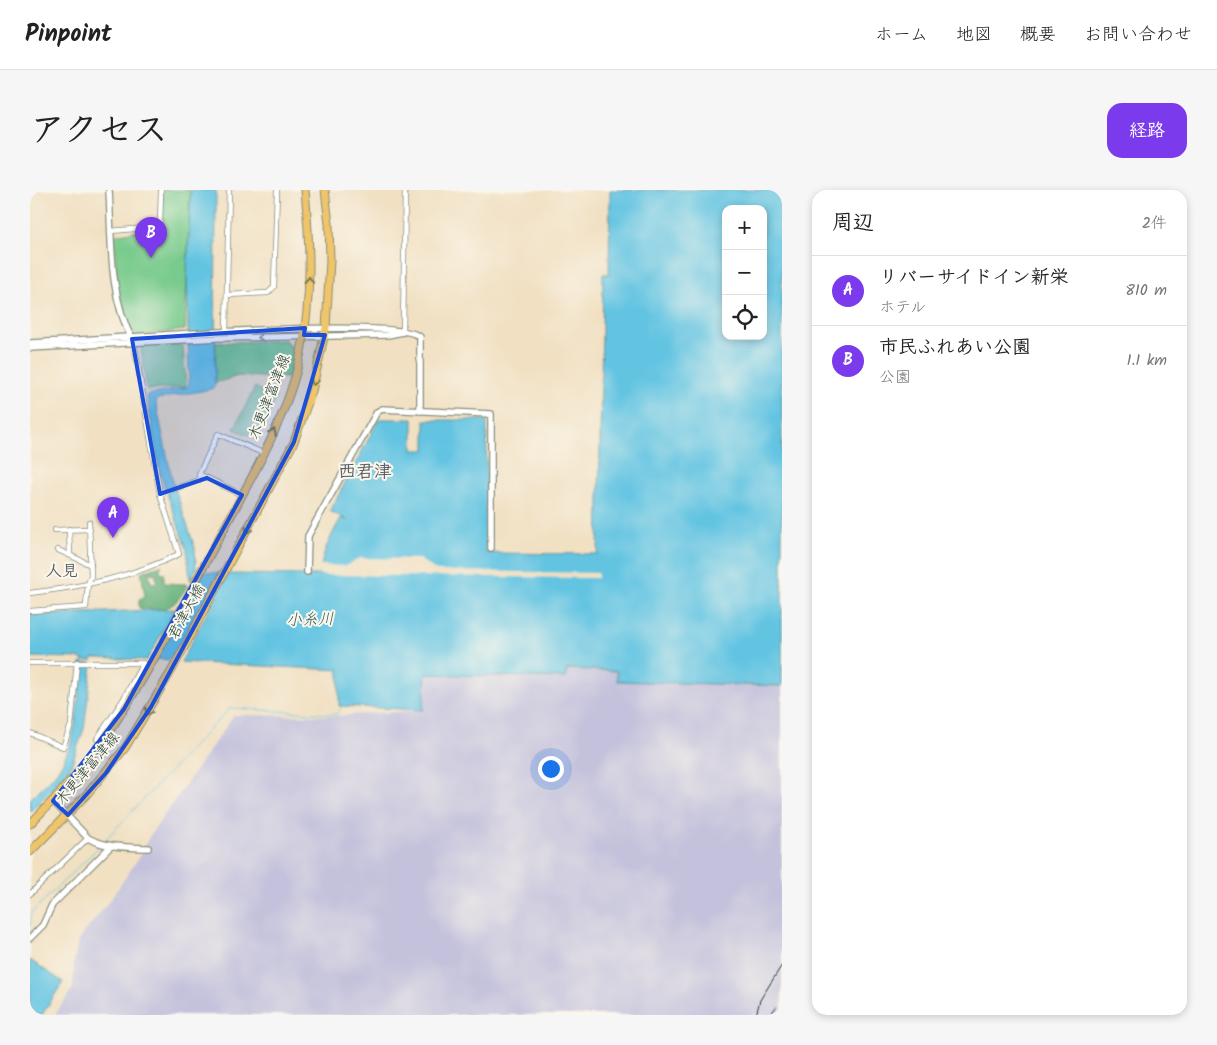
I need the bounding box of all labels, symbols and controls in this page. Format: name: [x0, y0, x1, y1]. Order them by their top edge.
text: Pinpoint: [25, 15, 112, 54]
text: ホーム: [875, 21, 928, 50]
text: 地図: [956, 21, 992, 50]
text: 概要: [1020, 21, 1056, 50]
text: お問い合わせ: [1084, 21, 1192, 50]
button: 経路: [1107, 103, 1187, 158]
text: アクセス: [30, 104, 168, 160]
map controls: [722, 205, 767, 340]
button: +: [722, 205, 767, 250]
text: 周辺: [832, 207, 874, 240]
text: 2件: [1142, 211, 1167, 236]
pin: B: [135, 217, 167, 258]
button: −: [722, 250, 767, 295]
text: リバーサイドイン新栄: [879, 263, 1069, 293]
one-way arrow: [303, 276, 314, 284]
text: A: [843, 278, 853, 303]
text: 810 m: [1125, 278, 1167, 303]
button: locate: [722, 295, 767, 340]
text: ホテル: [879, 295, 926, 320]
one-way arrow: [257, 331, 265, 342]
text: 市民ふれあい公園: [879, 333, 1031, 363]
text: B: [843, 348, 853, 373]
text: 1.1 km: [1127, 348, 1167, 373]
street label: 木更津富津線: [243, 351, 297, 443]
text: 公園: [879, 365, 911, 390]
one-way arrow: [310, 378, 320, 386]
one-way arrow: [266, 428, 277, 437]
district label: 西君津: [338, 458, 392, 487]
pin: A: [97, 497, 129, 538]
one-way arrow: [244, 525, 254, 534]
district label: 人見: [46, 559, 78, 584]
street label: 君津大橋: [162, 580, 212, 644]
water label: 小糸川: [286, 607, 334, 633]
one-way arrow: [144, 707, 154, 716]
street label: 木更津富津線: [50, 727, 126, 811]
your location: [538, 756, 564, 782]

